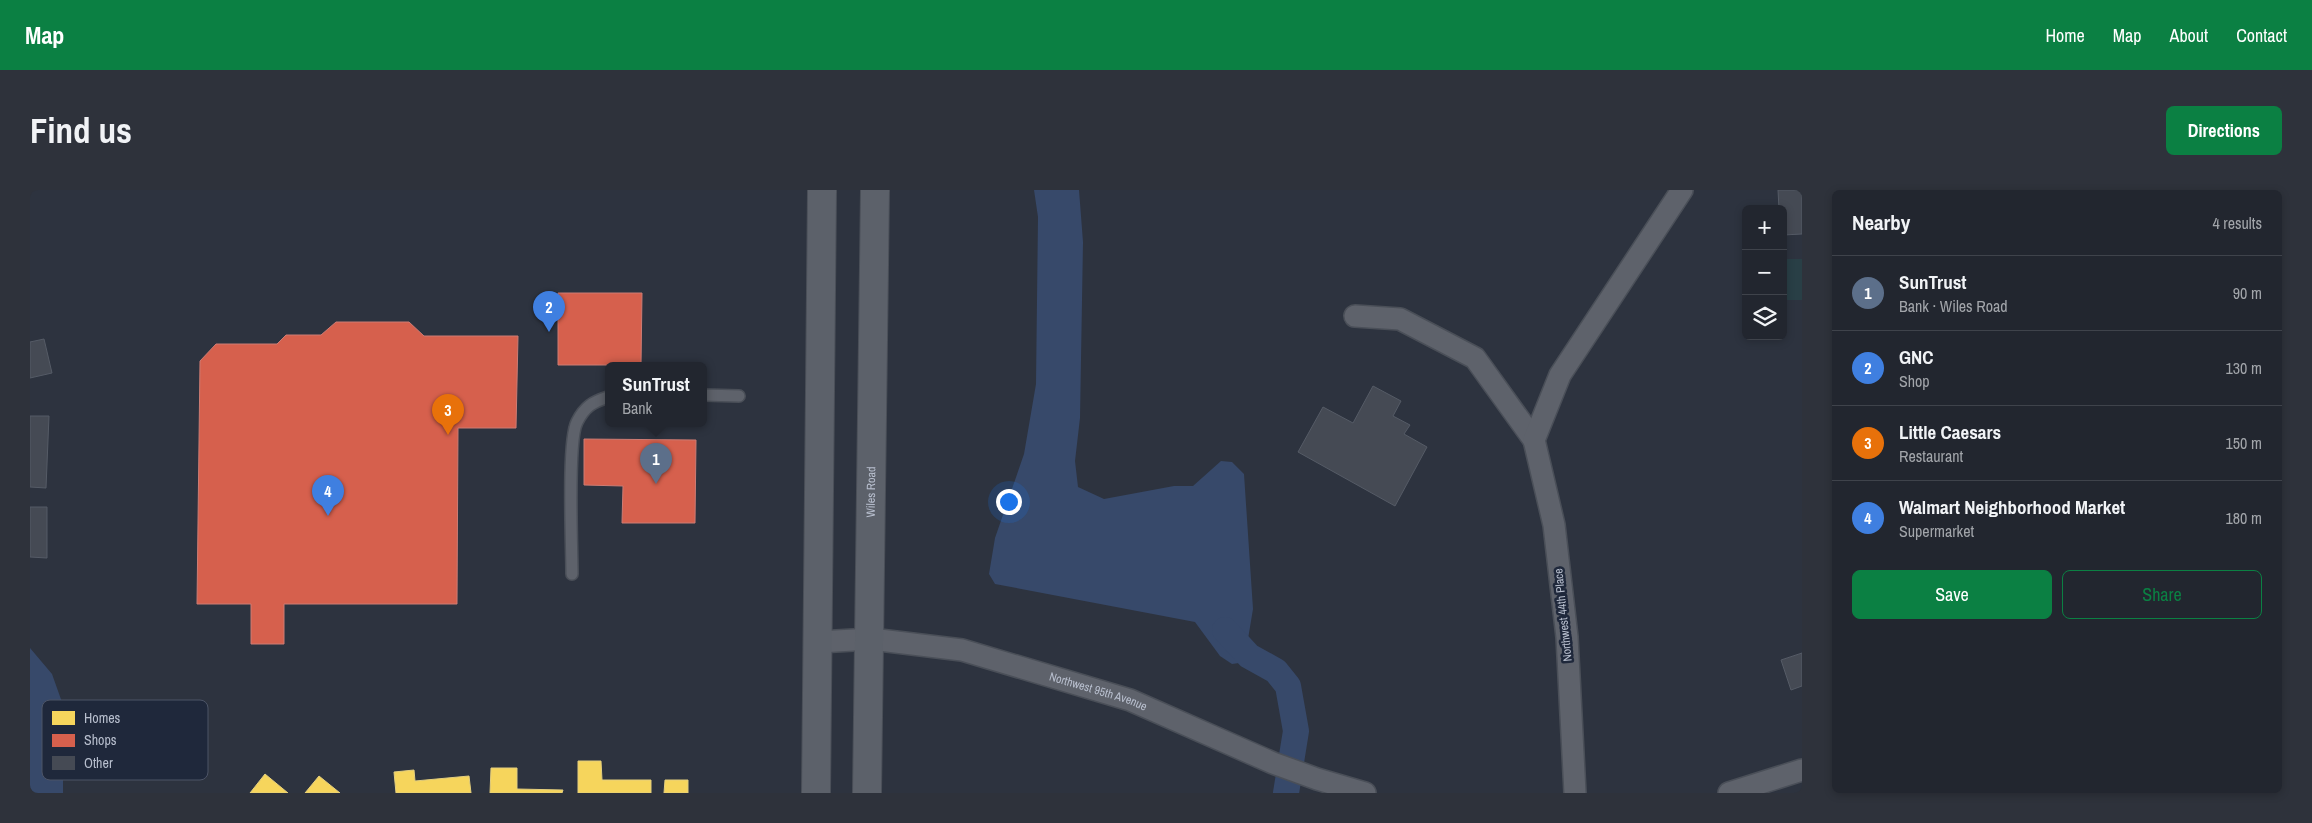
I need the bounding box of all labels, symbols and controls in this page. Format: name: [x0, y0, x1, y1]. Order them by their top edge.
text: Map: [25, 19, 64, 51]
text: Home: [2045, 23, 2085, 48]
text: Map: [2113, 23, 2142, 48]
text: About: [2170, 23, 2208, 48]
text: Contact: [2236, 23, 2287, 48]
button: Directions: [2166, 106, 2282, 155]
text: Find us: [30, 107, 132, 154]
map controls: [1742, 205, 1787, 340]
button: +: [1742, 205, 1787, 250]
text: Nearby: [1852, 208, 1910, 237]
text: 4 results: [2212, 212, 2262, 234]
button: −: [1742, 250, 1787, 295]
text: SunTrust: [1899, 269, 1967, 295]
text: 1: [1864, 282, 1872, 304]
text: 90 m: [2233, 282, 2262, 304]
pin: 2: [533, 291, 565, 332]
button: layers: [1742, 295, 1787, 340]
text: Bank · Wiles Road: [1899, 295, 2008, 317]
text: GNC: [1899, 344, 1934, 370]
text: 2: [1864, 357, 1872, 379]
text: 130 m: [2226, 357, 2262, 379]
popup: [605, 362, 707, 427]
text: Shop: [1899, 370, 1930, 392]
text: SunTrust: [622, 371, 690, 397]
pin: 3: [432, 394, 464, 435]
text: Bank: [622, 397, 652, 419]
text: Little Caesars: [1899, 419, 2001, 445]
text: 3: [1864, 432, 1872, 454]
text: 150 m: [2226, 432, 2262, 454]
pin: 1: [640, 443, 672, 484]
text: Restaurant: [1899, 445, 1963, 467]
street label: Wiles Road: [863, 466, 879, 518]
pin: 4: [312, 475, 344, 516]
your location: [996, 489, 1022, 515]
text: Walmart Neighborhood Market: [1899, 494, 2125, 520]
text: 4: [1864, 507, 1872, 529]
text: 180 m: [2226, 507, 2262, 529]
text: Supermarket: [1899, 520, 1974, 542]
street label: Northwest 44th Place: [1550, 568, 1576, 662]
button: Save: [1852, 570, 2052, 619]
button: Share: [2062, 570, 2262, 619]
street label: Northwest 95th Avenue: [1047, 668, 1150, 715]
legend: [42, 700, 208, 780]
text: Homes: [84, 709, 121, 727]
text: Shops: [84, 731, 117, 749]
text: Other: [84, 754, 113, 772]

